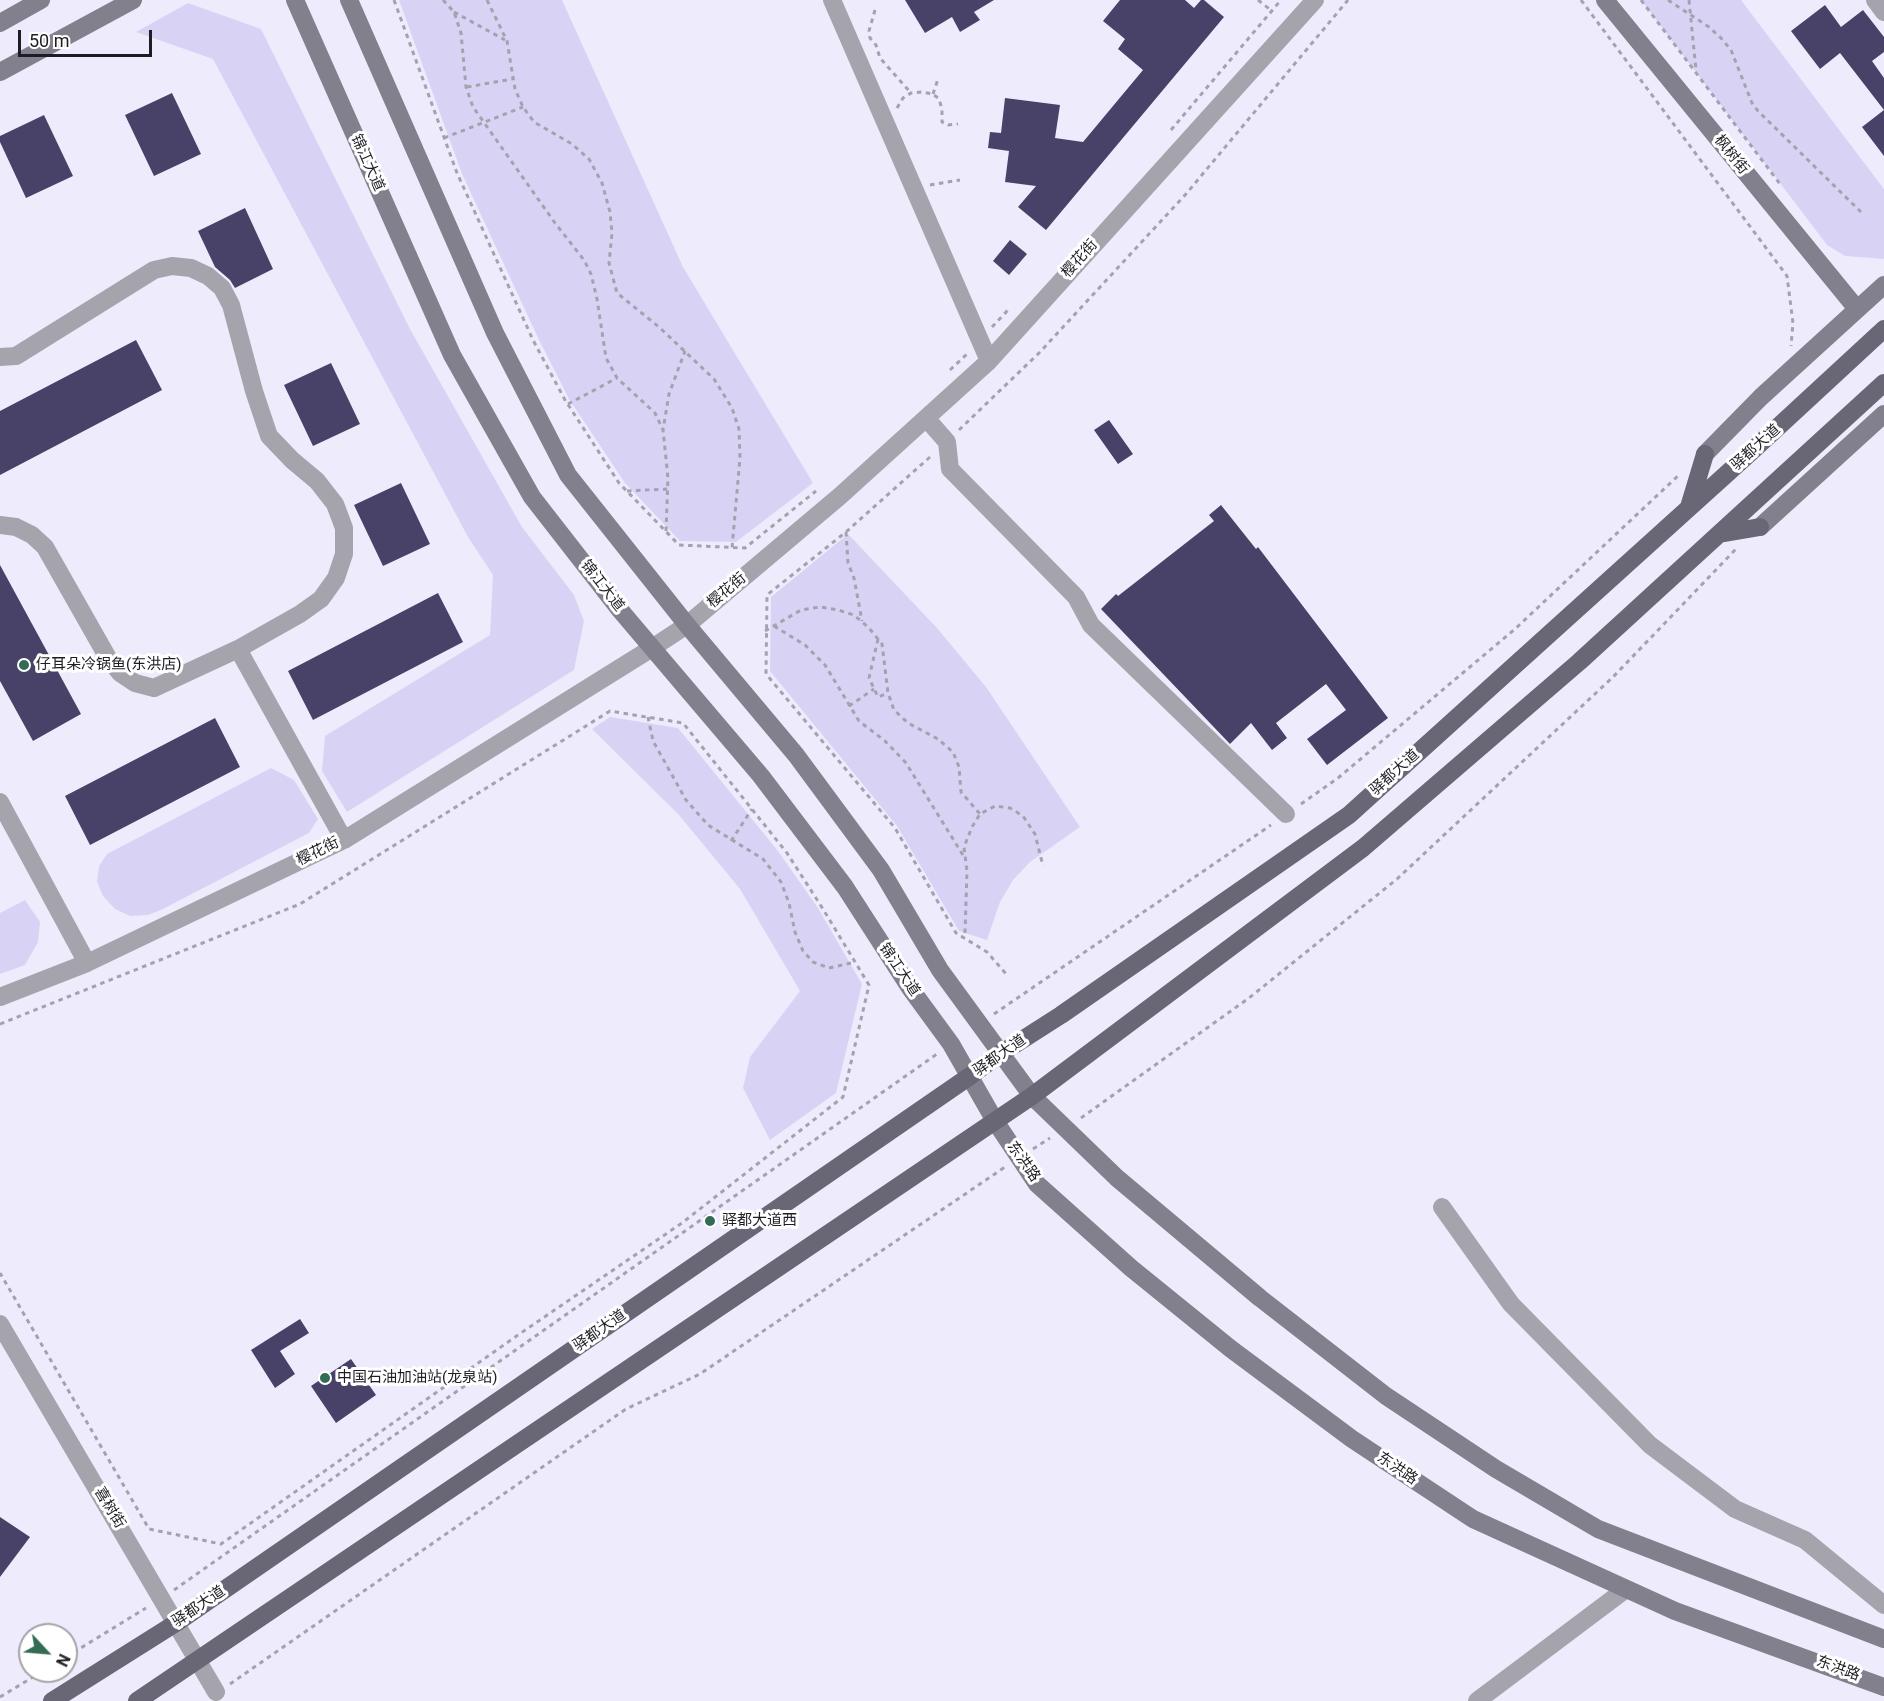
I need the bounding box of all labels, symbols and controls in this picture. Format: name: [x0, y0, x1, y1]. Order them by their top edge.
scale bar: [21, 18, 154, 56]
text: 50 m: [29, 30, 69, 51]
street label: 锦江大道: [347, 132, 387, 194]
street label: 枫树街: [1710, 132, 1752, 178]
street label: 樱花街: [1058, 236, 1102, 282]
street label: 驿都大道: [1728, 421, 1784, 475]
street label: 锦江大道: [576, 557, 628, 615]
street label: 樱花街: [704, 570, 750, 612]
place label: 仔耳朵冷锅鱼(东洪店): [36, 656, 181, 674]
marker: 仔耳朵冷锅鱼(东洪店): [17, 658, 31, 672]
street label: 驿都大道: [1367, 746, 1423, 800]
street label: 樱花街: [294, 834, 342, 870]
street label: 锦江大道: [875, 940, 923, 1000]
street label: 驿都大道: [970, 1031, 1030, 1081]
street label: 东洪路: [1003, 1138, 1043, 1186]
place label: 驿都大道西: [722, 1212, 797, 1230]
marker: 驿都大道西: [703, 1214, 717, 1228]
street label: 驿都大道: [570, 1306, 630, 1356]
place label: 中国石油加油站(龙泉站): [337, 1369, 497, 1387]
marker: 中国石油加油站(龙泉站): [318, 1371, 332, 1385]
street label: 东洪路: [1373, 1449, 1421, 1489]
street label: 喜树街: [90, 1484, 128, 1532]
street label: 驿都大道: [169, 1583, 229, 1631]
north arrow: [18, 1623, 78, 1683]
text: N: [52, 1651, 74, 1669]
street label: 东洪路: [1814, 1653, 1862, 1685]

